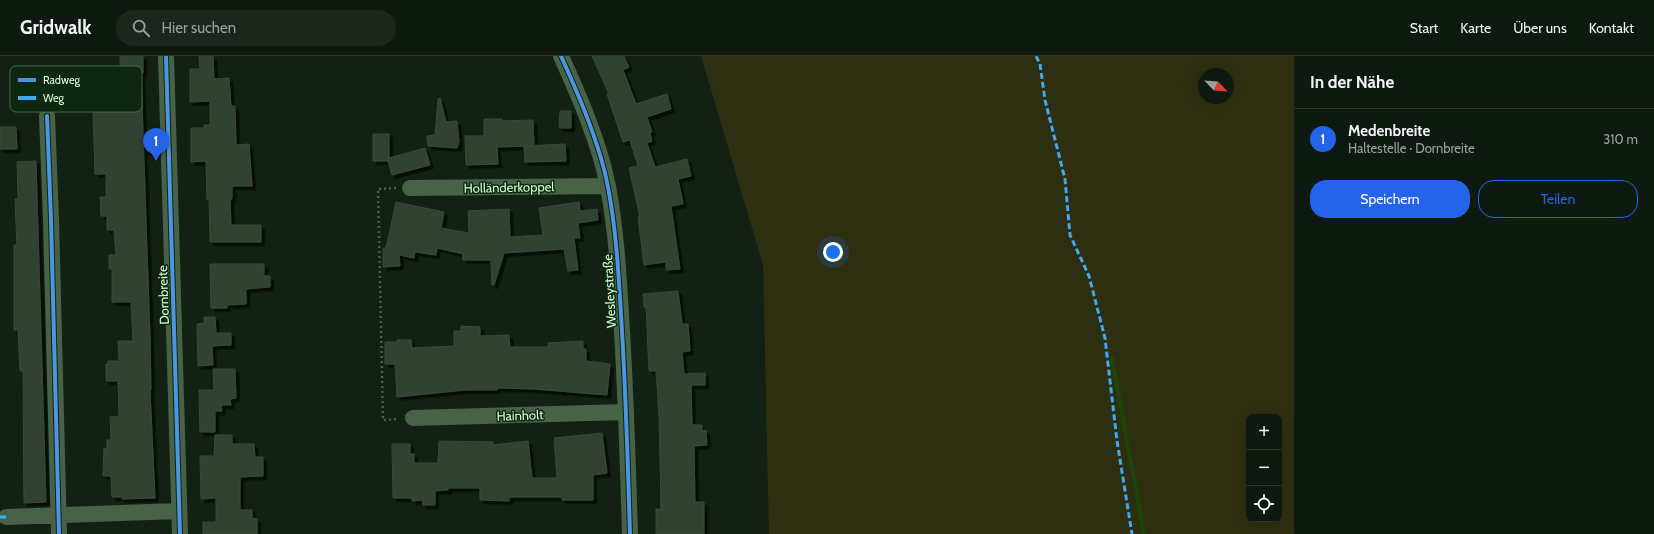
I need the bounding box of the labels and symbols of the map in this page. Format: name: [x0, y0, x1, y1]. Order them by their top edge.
legend: [10, 66, 142, 112]
north arrow: [1198, 68, 1234, 104]
text: Radweg: [43, 73, 81, 87]
text: Weg: [43, 91, 65, 105]
pin: 1: [143, 128, 169, 161]
street label: Holländerkoppel: [464, 178, 554, 196]
your location: [823, 242, 843, 262]
street label: Wesleystraße: [599, 253, 619, 328]
street label: Dornbreite: [154, 265, 172, 325]
street label: Hainholt: [496, 406, 544, 424]

